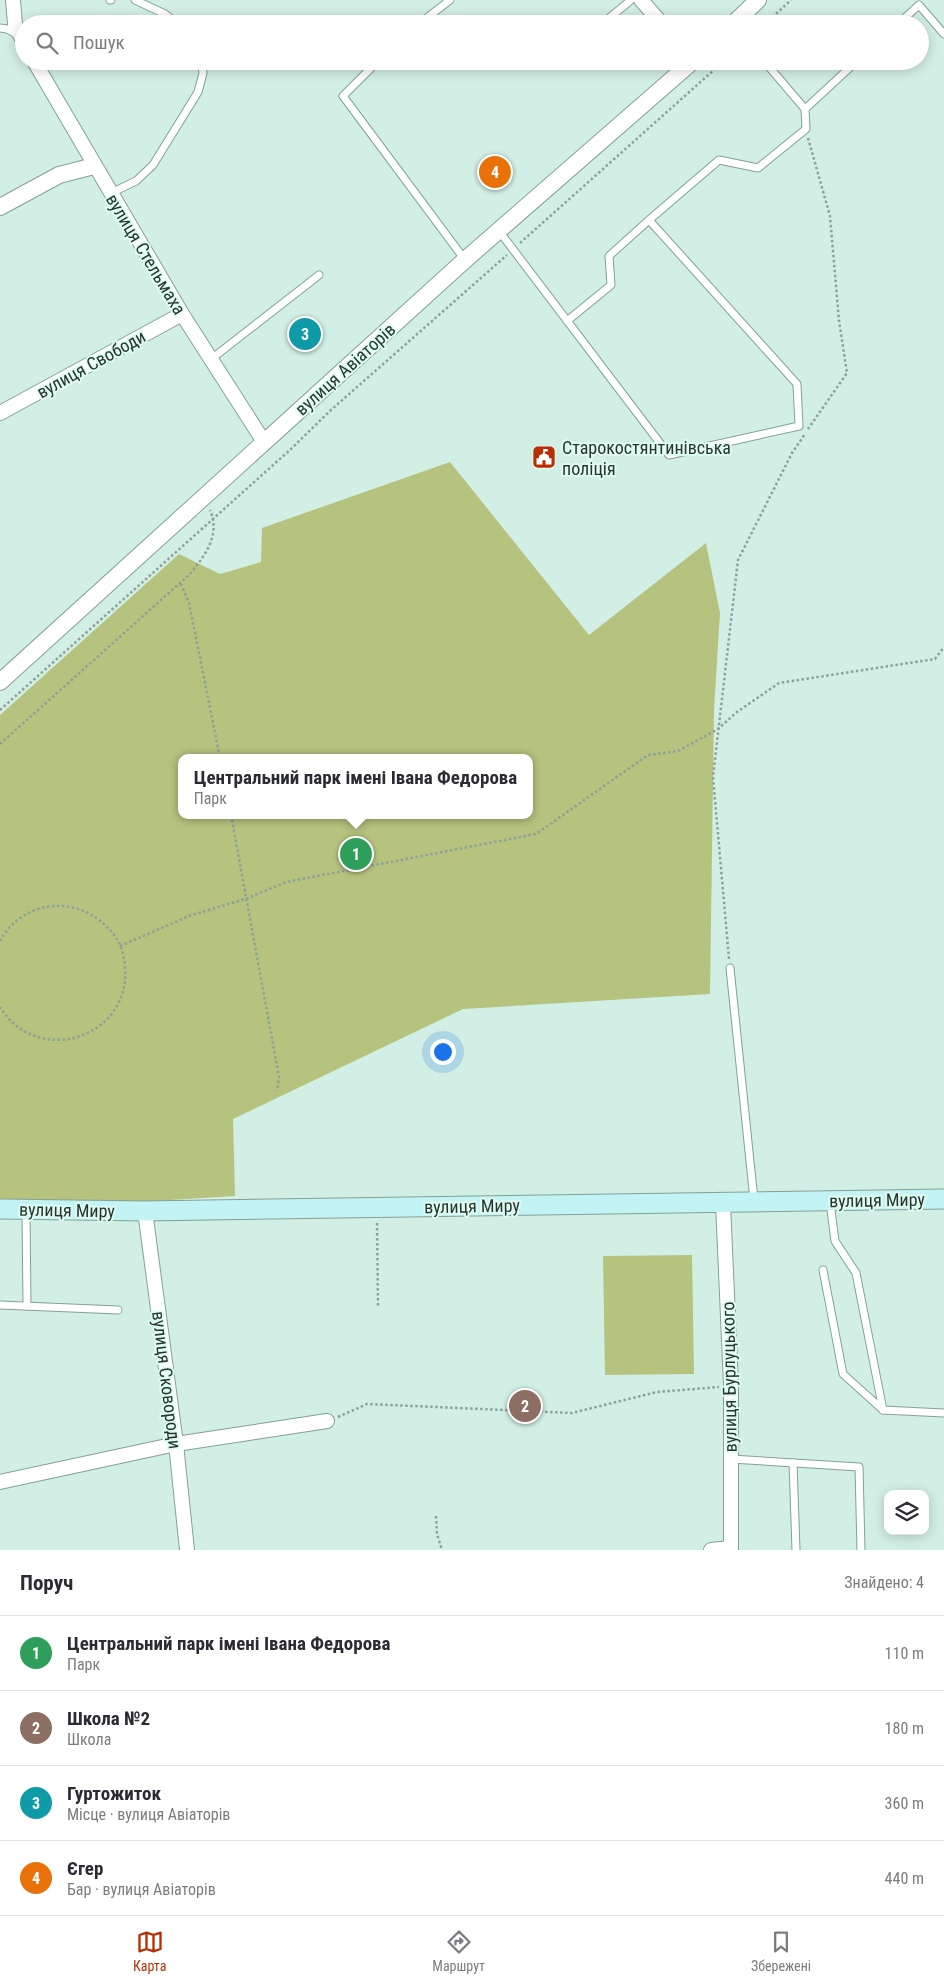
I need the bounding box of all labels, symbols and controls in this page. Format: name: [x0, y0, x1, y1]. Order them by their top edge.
search box: [15, 15, 929, 70]
icon: search: [33, 29, 61, 57]
text: Пошук: [73, 31, 125, 54]
pin: 4: [479, 153, 511, 191]
street label: вулиця Стельмаха: [102, 190, 190, 318]
pin: 3: [289, 315, 321, 353]
street label: вулиця Авіаторів: [291, 319, 399, 419]
street label: вулиця Свободи: [33, 325, 149, 403]
place label: Старокостянтинівська поліція: [562, 437, 731, 479]
public building icon: Старокостянтинівська поліція: [531, 444, 557, 470]
popup: [178, 754, 533, 819]
text: Центральний парк імені Івана Федорова: [194, 766, 517, 789]
text: Парк: [194, 789, 227, 808]
pin: 1: [340, 835, 372, 873]
your location: [430, 1039, 456, 1065]
street label: вулиця Миру: [829, 1189, 926, 1211]
street label: вулиця Миру: [424, 1195, 521, 1217]
street label: вулиця Миру: [19, 1199, 116, 1221]
street label: вулиця Бурлуцького: [717, 1301, 741, 1453]
street label: вулиця Сковороди: [148, 1310, 186, 1450]
pin: 2: [509, 1387, 541, 1425]
map controls: [884, 1490, 929, 1535]
button: layers: [884, 1490, 929, 1535]
text: Поруч: [20, 1571, 73, 1595]
text: Знайдено: 4: [844, 1573, 924, 1592]
text: Центральний парк імені Івана Федорова: [67, 1632, 391, 1655]
text: 1: [32, 1644, 40, 1663]
text: 110 m: [885, 1644, 924, 1663]
text: Парк: [67, 1655, 100, 1674]
text: Школа №2: [67, 1707, 150, 1730]
text: 2: [32, 1719, 40, 1738]
text: 180 m: [885, 1719, 924, 1738]
text: Школа: [67, 1730, 111, 1749]
text: Гуртожиток: [67, 1782, 161, 1805]
text: 3: [32, 1794, 40, 1813]
text: 360 m: [885, 1794, 924, 1813]
text: Місце · вулиця Авіаторів: [67, 1805, 230, 1824]
text: Єгер: [67, 1857, 103, 1880]
text: 4: [32, 1869, 40, 1888]
text: 440 m: [885, 1869, 924, 1888]
text: Бар · вулиця Авіаторів: [67, 1880, 216, 1899]
tab: Карта: [133, 1928, 166, 1974]
tab: Маршрут: [432, 1928, 485, 1974]
tab: Збережені: [751, 1928, 811, 1974]

